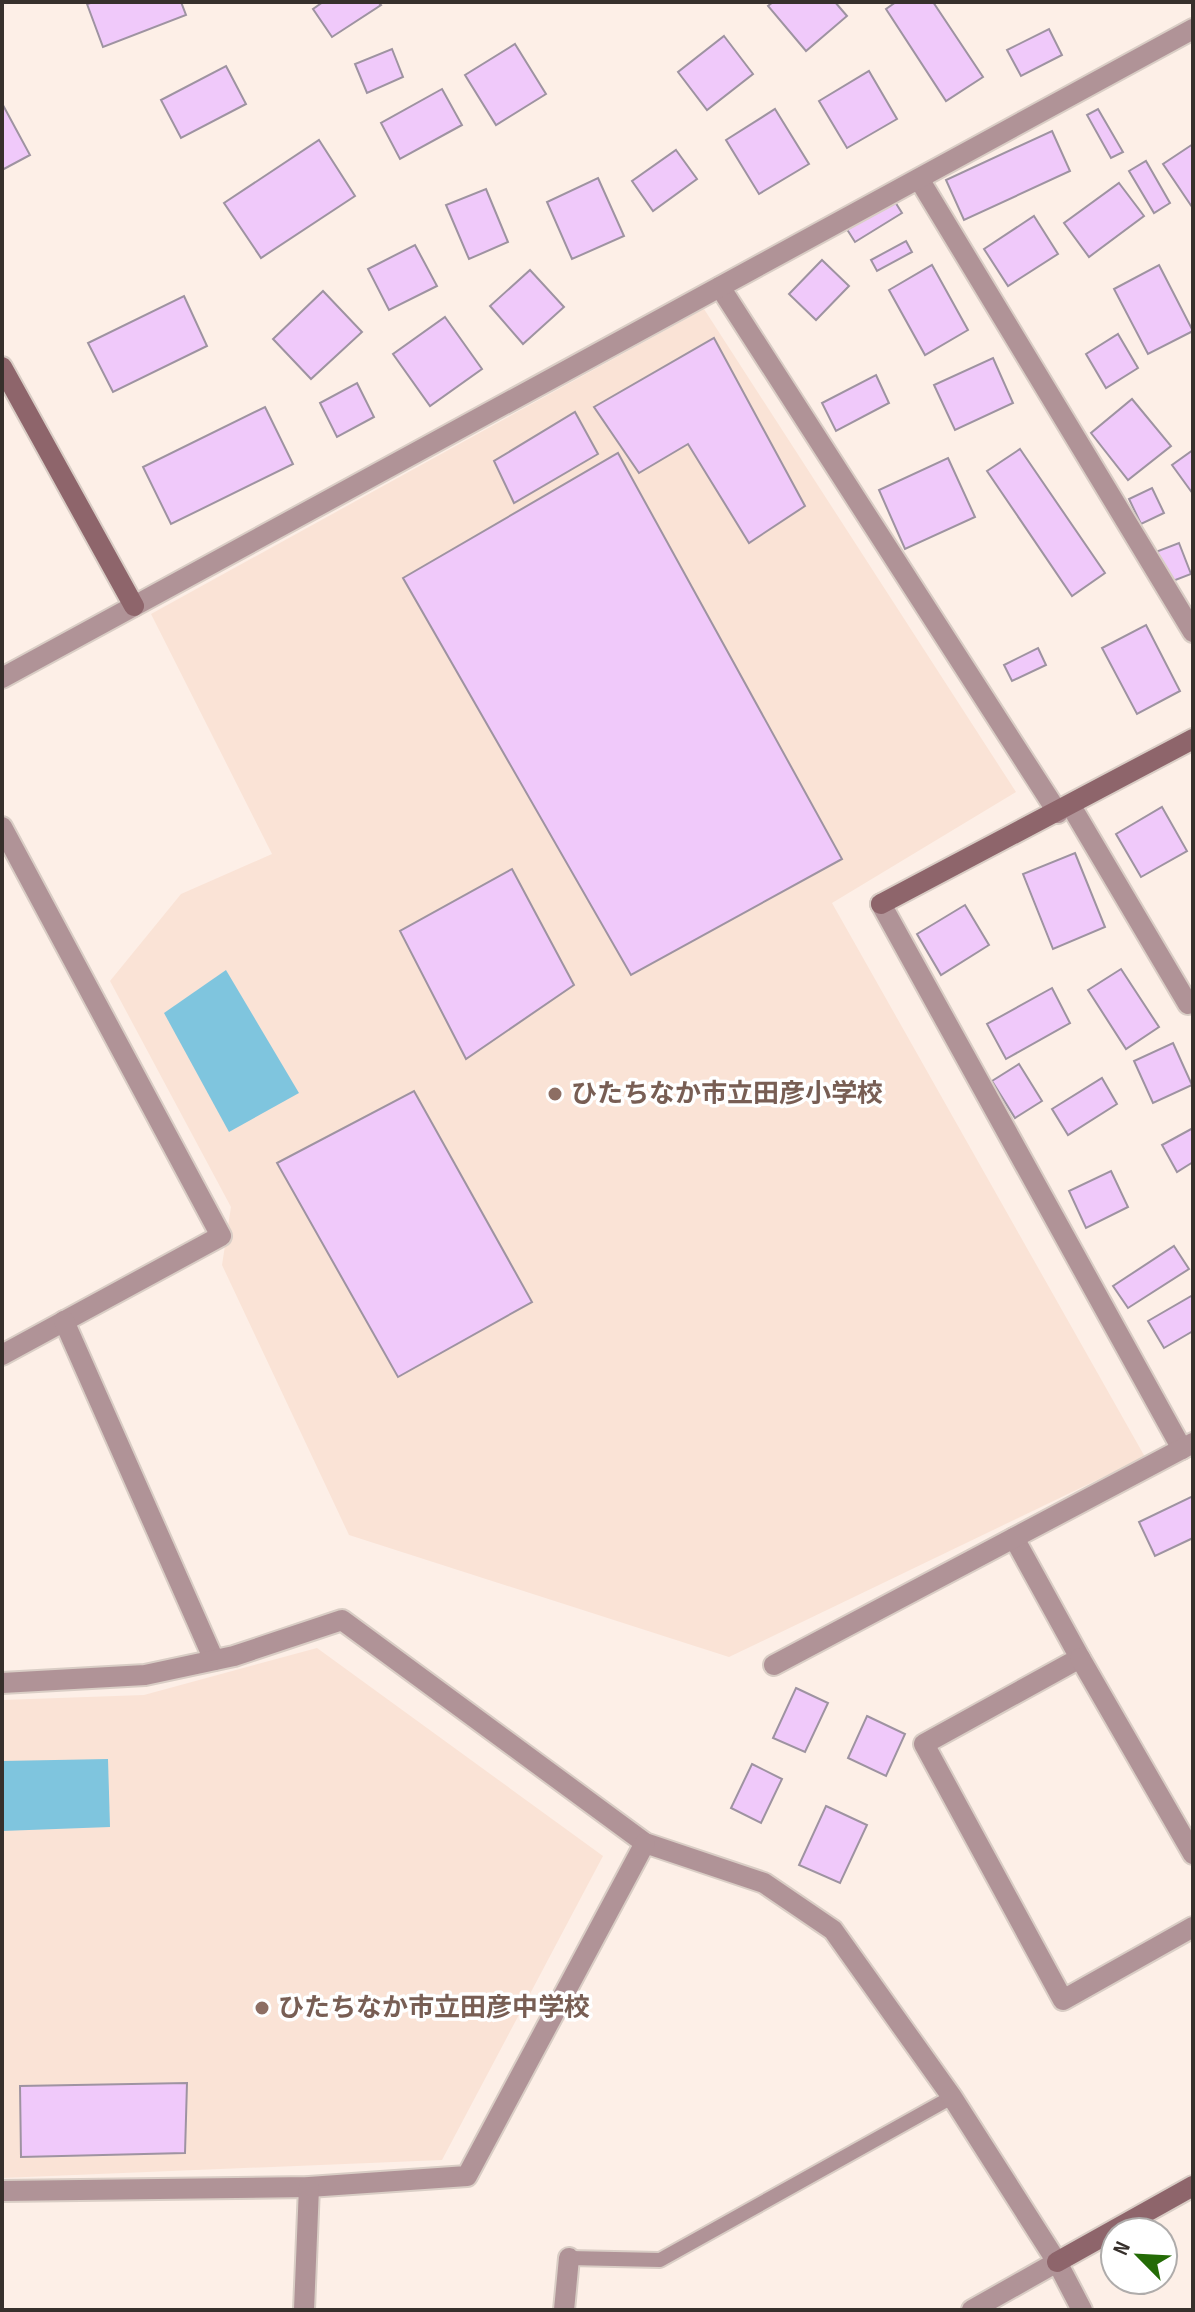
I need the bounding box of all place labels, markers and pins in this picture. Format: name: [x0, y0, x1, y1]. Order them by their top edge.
place label: ひたちなか市立田彦小学校: [571, 1079, 883, 1110]
marker: ひたちなか市立田彦小学校: [546, 1085, 564, 1103]
place label: ひたちなか市立田彦中学校: [278, 1993, 590, 2024]
marker: ひたちなか市立田彦中学校: [253, 1999, 271, 2017]

